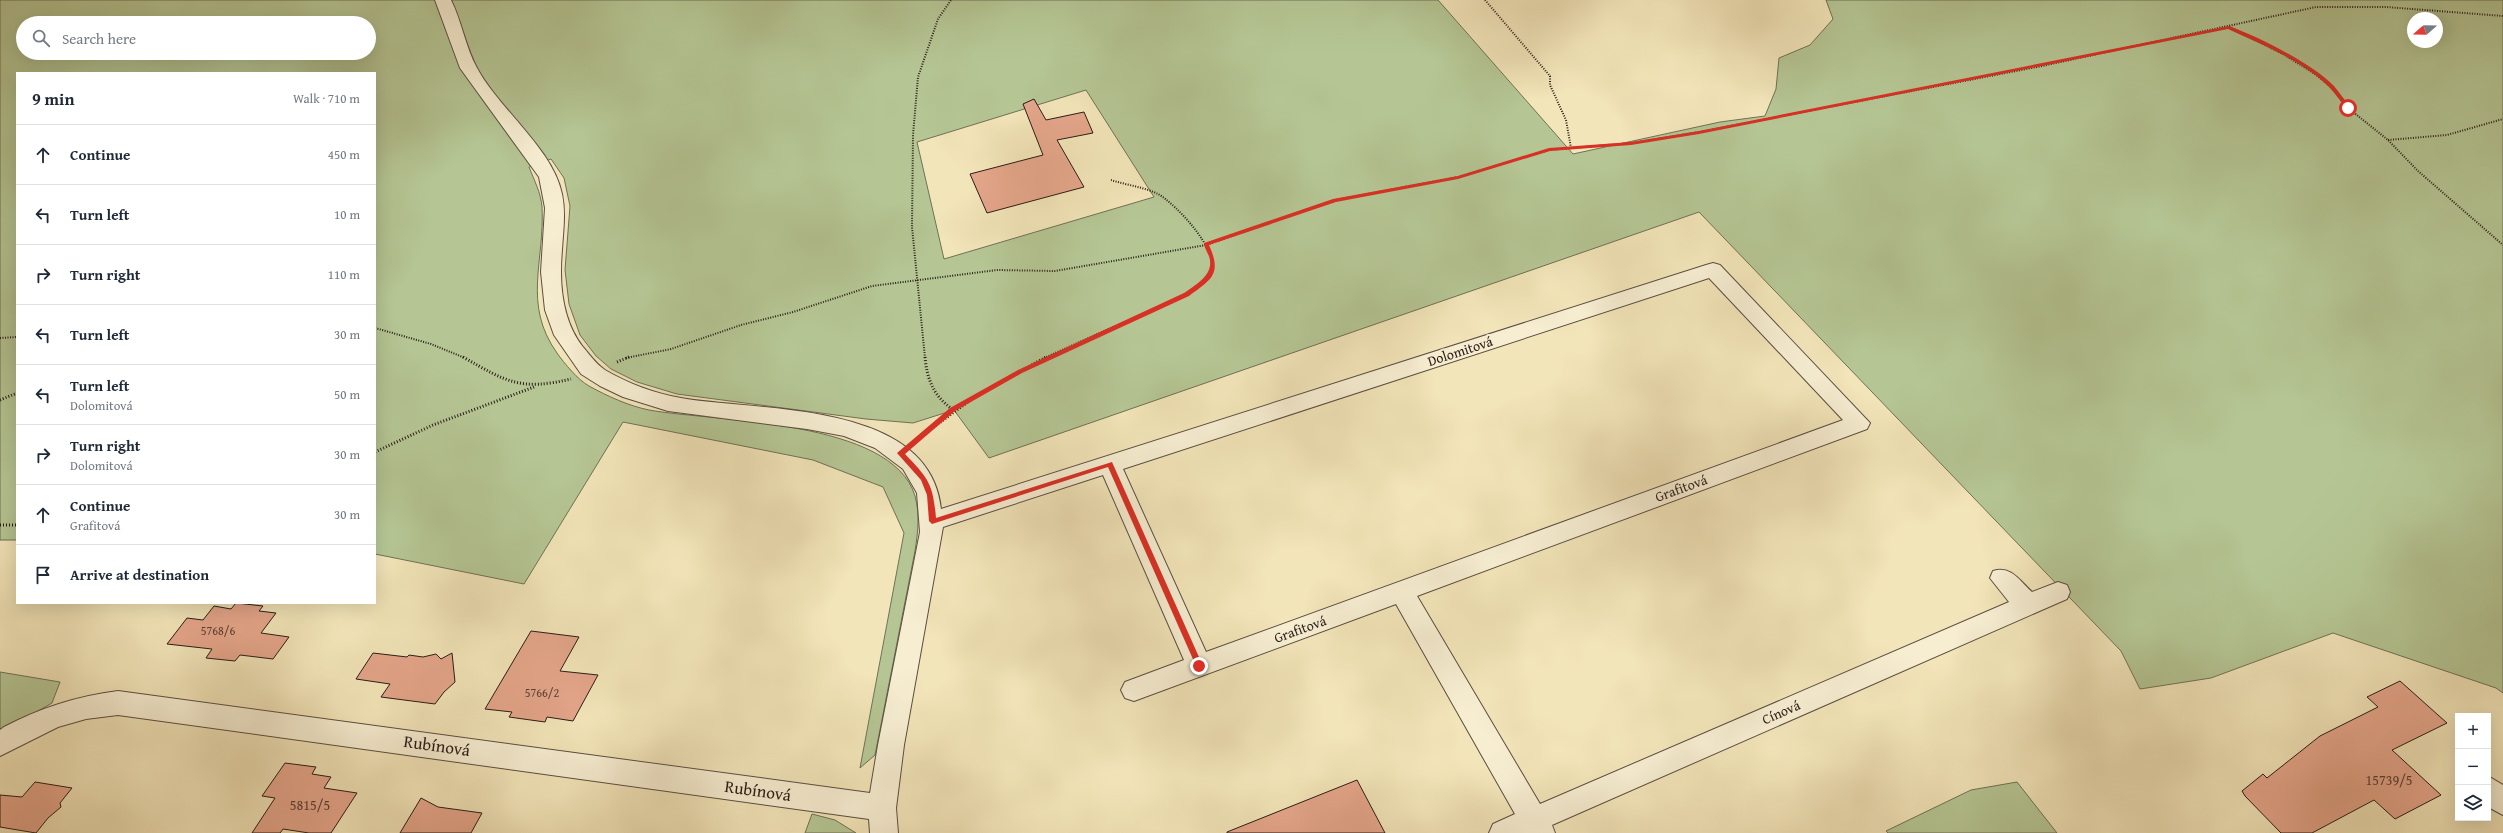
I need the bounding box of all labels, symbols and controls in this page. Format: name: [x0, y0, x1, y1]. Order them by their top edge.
north arrow: [2407, 12, 2443, 48]
search box: [16, 16, 376, 60]
icon: search: [30, 27, 52, 49]
text: Search here: [62, 28, 136, 49]
text: 9 min: [32, 86, 74, 111]
text: Walk · 710 m: [293, 89, 360, 108]
route start: [2339, 99, 2357, 117]
icon: ahead: [32, 144, 54, 166]
text: Continue: [70, 144, 131, 165]
text: 450 m: [328, 145, 360, 164]
icon: left: [32, 204, 54, 226]
text: Turn left: [70, 204, 129, 225]
text: 10 m: [334, 205, 360, 224]
icon: right: [32, 264, 54, 286]
text: Turn right: [70, 264, 141, 285]
text: 110 m: [328, 265, 360, 284]
icon: left: [32, 324, 54, 346]
text: Turn left: [70, 324, 129, 345]
text: 30 m: [334, 325, 360, 344]
street label: Dolomitová: [1425, 331, 1496, 371]
text: Turn left: [70, 375, 129, 396]
icon: left: [32, 384, 54, 406]
text: 50 m: [334, 385, 360, 404]
text: Dolomitová: [70, 396, 133, 415]
text: Turn right: [70, 435, 141, 456]
icon: right: [32, 444, 54, 466]
text: 30 m: [334, 445, 360, 464]
text: Dolomitová: [70, 456, 133, 475]
street label: Grafitová: [1652, 469, 1710, 507]
text: Continue: [70, 495, 131, 516]
icon: ahead: [32, 504, 54, 526]
text: 30 m: [334, 505, 360, 524]
text: Grafitová: [70, 516, 120, 535]
icon: arrive: [32, 564, 54, 586]
text: Arrive at destination: [70, 564, 209, 585]
street label: Grafitová: [1271, 610, 1329, 648]
house number: 5768/6: [201, 622, 235, 639]
route end: [1190, 657, 1208, 675]
house number: 5766/2: [525, 684, 559, 701]
street label: Cínová: [1759, 695, 1804, 729]
map controls: [2455, 713, 2491, 821]
button: +: [2455, 713, 2491, 749]
street label: Rubínová: [402, 728, 472, 762]
button: −: [2455, 749, 2491, 785]
house number: 15739/5: [2365, 770, 2413, 790]
street label: Rubínová: [723, 773, 793, 807]
button: layers: [2455, 785, 2491, 821]
house number: 5815/5: [290, 795, 330, 815]

